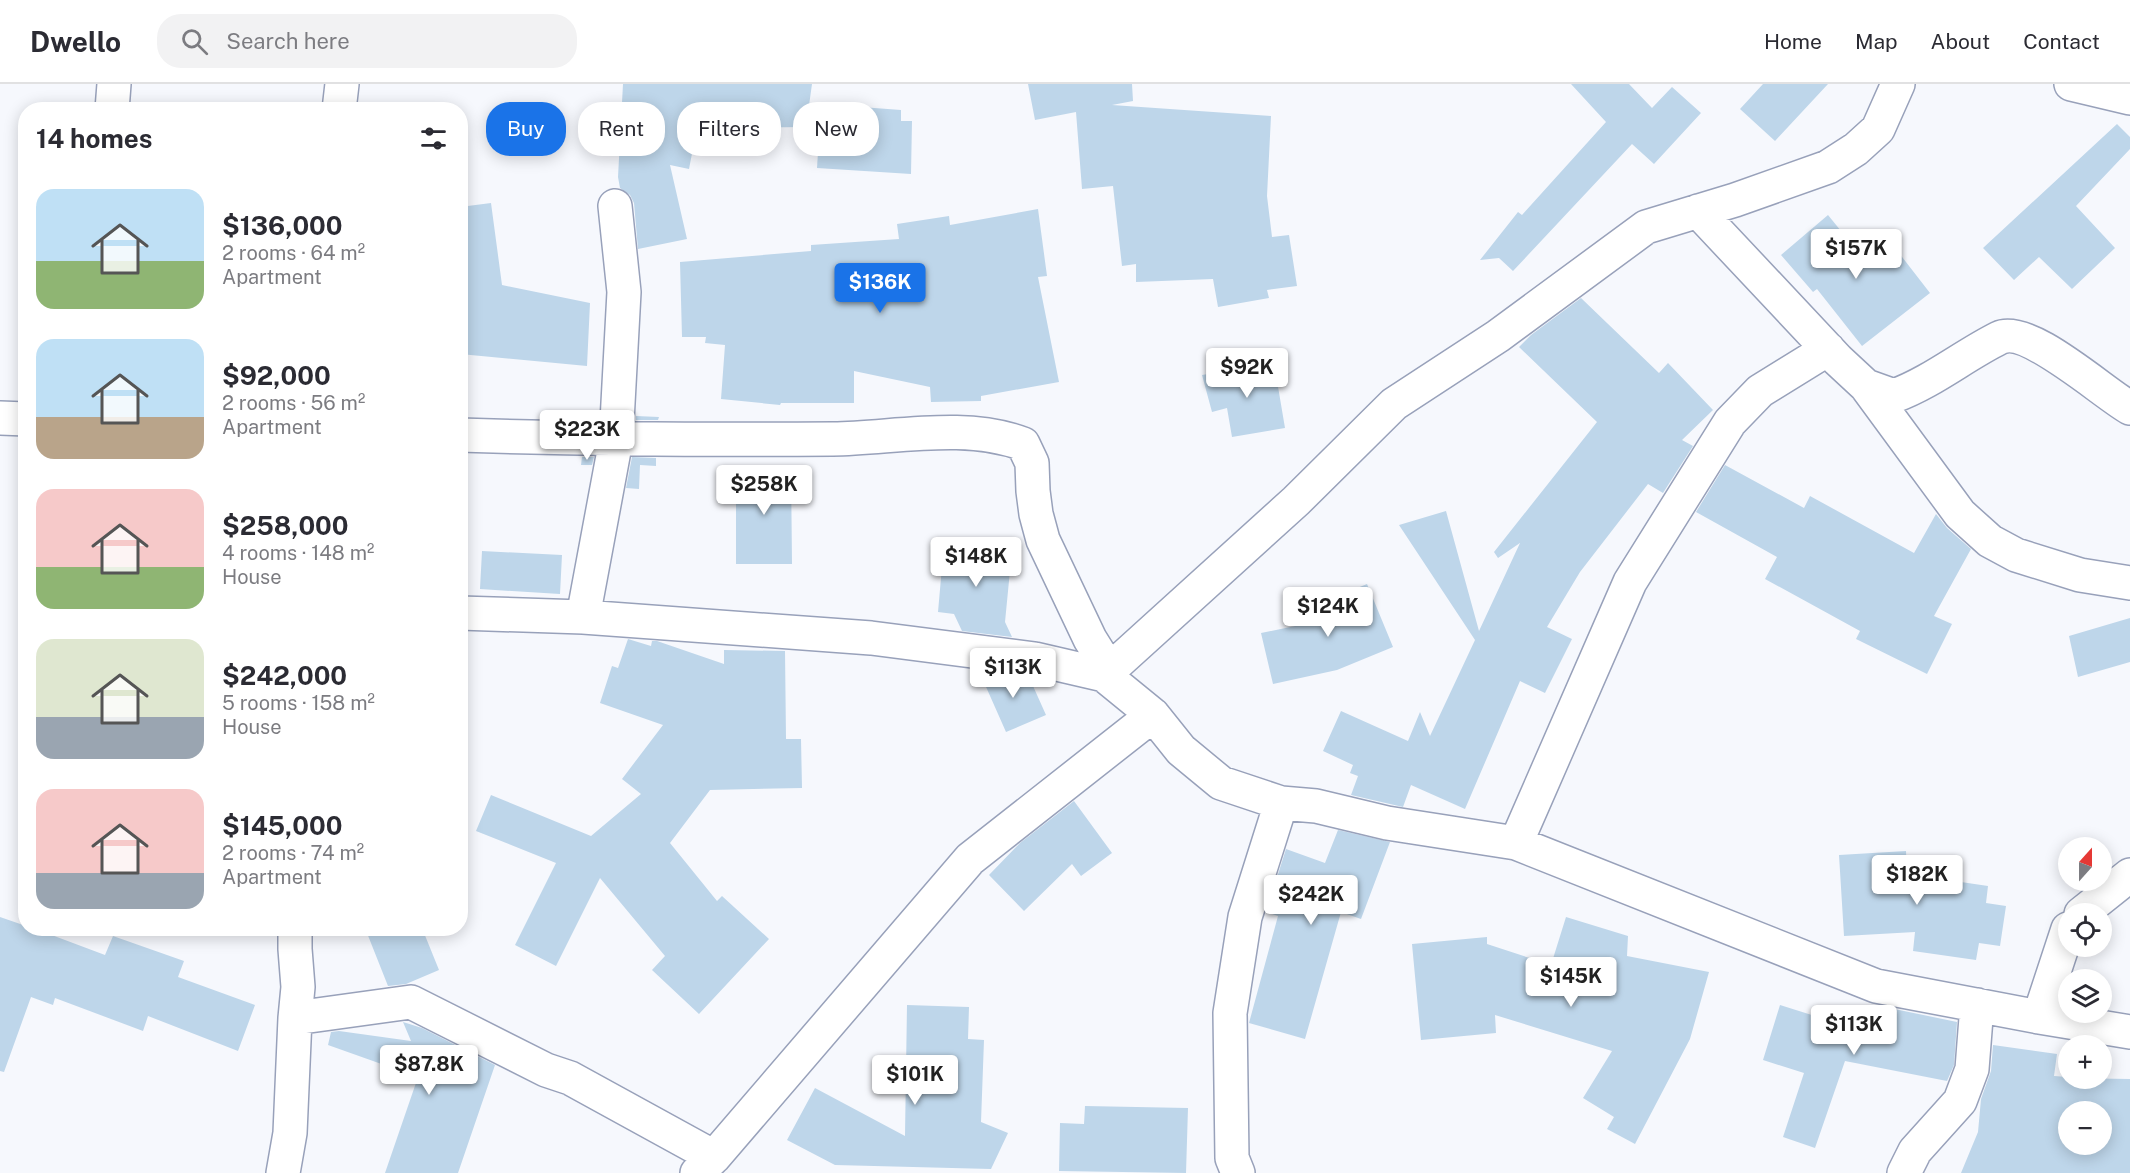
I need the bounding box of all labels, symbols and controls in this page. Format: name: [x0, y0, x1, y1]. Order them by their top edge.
search box: [157, 14, 577, 68]
text: Dwello: [30, 25, 121, 58]
icon: search: [178, 25, 211, 58]
text: Search here: [226, 28, 350, 54]
text: Home: [1764, 29, 1822, 54]
text: Map: [1855, 29, 1898, 54]
text: About: [1931, 29, 1990, 54]
text: Contact: [2023, 29, 2100, 54]
chip: Buy: [486, 102, 566, 156]
chip: Rent: [578, 102, 665, 156]
chip: Filters: [677, 102, 781, 156]
chip: New: [793, 102, 879, 156]
icon: filters: [417, 122, 450, 155]
text: 14 homes: [36, 123, 152, 154]
text: $136,000: [222, 210, 343, 241]
icon: home: [84, 213, 156, 285]
pin: $157K: [1814, 229, 1898, 280]
text: $157K: [1825, 236, 1887, 260]
text: 2 rooms · 64 m²: [222, 241, 365, 265]
pin: $136K: [838, 263, 922, 314]
text: Apartment: [222, 265, 322, 289]
text: $136K: [849, 270, 911, 294]
pin: $92K: [1211, 348, 1283, 399]
text: $92K: [1220, 355, 1274, 379]
text: $92,000: [222, 360, 331, 391]
icon: home: [84, 363, 156, 435]
text: 2 rooms · 56 m²: [222, 391, 365, 415]
pin: $223K: [545, 410, 629, 461]
text: Apartment: [222, 415, 322, 439]
text: $223K: [554, 417, 620, 441]
pin: $258K: [722, 465, 806, 516]
text: $258K: [730, 472, 798, 496]
text: $258,000: [222, 510, 349, 541]
icon: home: [84, 513, 156, 585]
pin: $148K: [934, 537, 1018, 588]
text: 4 rooms · 148 m²: [222, 541, 374, 565]
text: $148K: [944, 544, 1008, 568]
text: House: [222, 565, 282, 589]
pin: $124K: [1286, 587, 1370, 638]
text: $124K: [1297, 594, 1359, 618]
pin: $113K: [971, 648, 1055, 699]
text: $113K: [984, 655, 1042, 679]
text: $242,000: [222, 660, 347, 691]
icon: home: [84, 663, 156, 735]
text: 5 rooms · 158 m²: [222, 691, 375, 715]
text: House: [222, 715, 282, 739]
text: $145,000: [222, 810, 342, 841]
icon: home: [84, 813, 156, 885]
north arrow: [2058, 837, 2112, 891]
map controls: [2058, 837, 2112, 1155]
text: 2 rooms · 74 m²: [222, 841, 364, 865]
pin: $182K: [1875, 855, 1959, 906]
text: $182K: [1886, 862, 1948, 886]
text: Apartment: [222, 865, 322, 889]
pin: $242K: [1269, 875, 1353, 926]
text: $242K: [1278, 882, 1344, 906]
button: locate: [2058, 903, 2112, 957]
pin: $145K: [1529, 957, 1613, 1008]
text: $145K: [1540, 964, 1602, 988]
button: layers: [2058, 969, 2112, 1023]
pin: $113K: [1812, 1005, 1896, 1056]
text: $113K: [1825, 1012, 1883, 1036]
button: +: [2058, 1035, 2112, 1089]
pin: $87.8K: [380, 1045, 478, 1096]
text: $87.8K: [394, 1052, 464, 1076]
pin: $101K: [873, 1055, 957, 1106]
text: $101K: [886, 1062, 944, 1086]
button: −: [2058, 1101, 2112, 1155]

